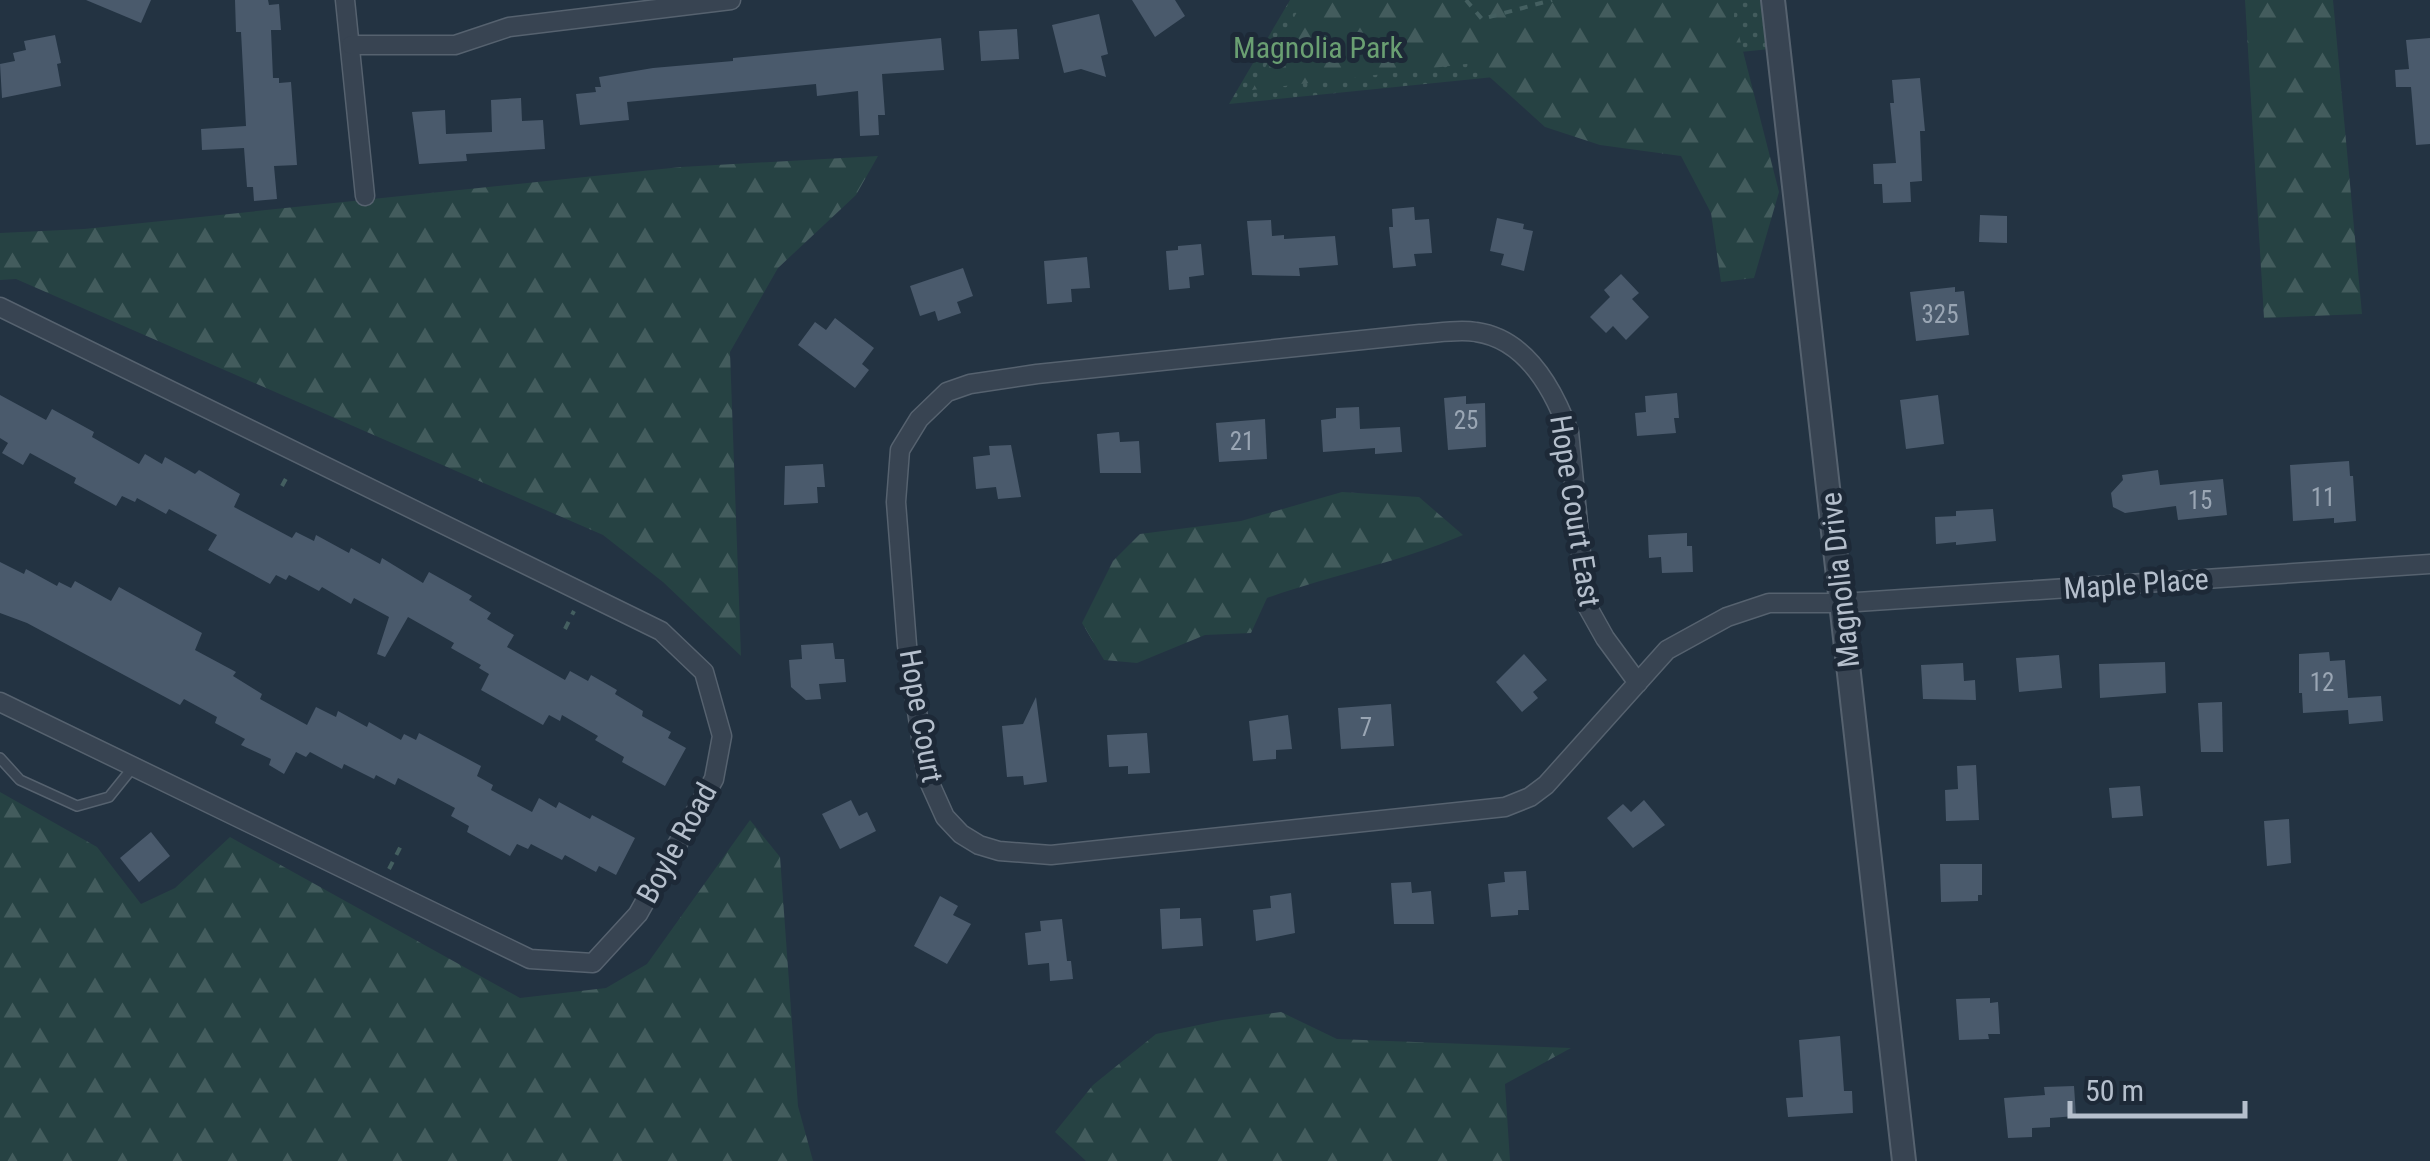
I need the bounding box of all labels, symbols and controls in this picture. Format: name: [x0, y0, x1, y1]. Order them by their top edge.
park label: Magnolia Park: [1233, 30, 1403, 65]
house number: 325: [1921, 300, 1959, 329]
house number: 25: [1454, 406, 1478, 435]
street label: Hope Court East: [1543, 413, 1608, 609]
house number: 21: [1230, 427, 1254, 456]
house number: 11: [2311, 483, 2335, 512]
house number: 15: [2188, 486, 2212, 515]
street label: Magnolia Drive: [1813, 491, 1866, 670]
street label: Maple Place: [2062, 561, 2210, 606]
street label: Hope Court: [893, 647, 950, 785]
house number: 12: [2310, 668, 2334, 697]
house number: 7: [1360, 713, 1372, 742]
street label: Boyle Road: [629, 777, 724, 909]
scale bar: [2070, 1056, 2245, 1118]
text: 50 m: [2085, 1073, 2144, 1108]

